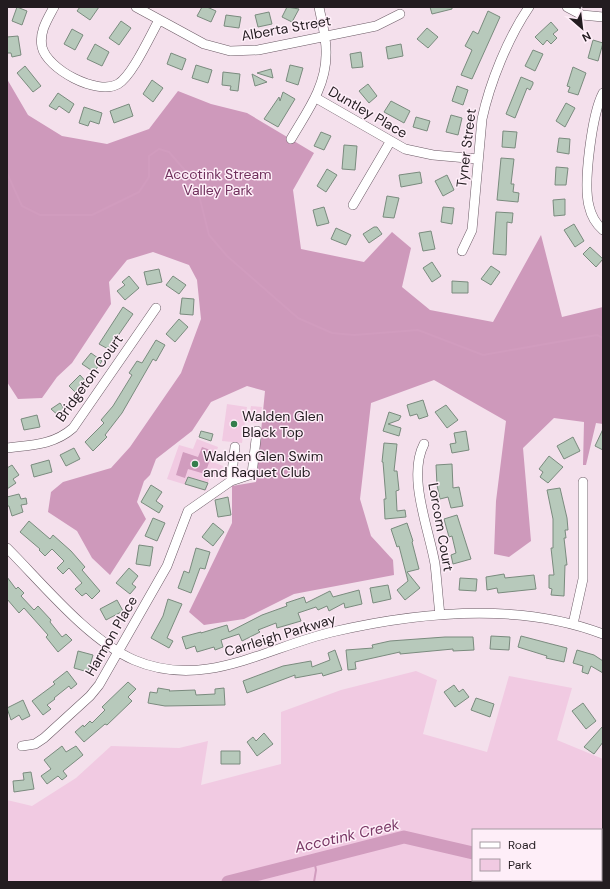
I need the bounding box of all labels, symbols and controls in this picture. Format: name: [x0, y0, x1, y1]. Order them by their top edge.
north arrow: [562, 8, 602, 48]
street label: Alberta Street: [240, 11, 332, 45]
text: N: [580, 29, 594, 45]
street label: Duntley Place: [325, 82, 411, 142]
street label: Tyner Street: [452, 107, 480, 189]
park label: Accotink Stream Valley Park: [164, 165, 272, 199]
street label: Bridgeton Court: [51, 331, 127, 425]
place label: Walden Glen Black Top: [242, 407, 324, 441]
marker: Walden Glen Black Top: [229, 419, 239, 429]
place label: Walden Glen Swim and Raquet Club: [203, 447, 323, 481]
marker: Walden Glen Swim and Raquet Club: [190, 459, 200, 469]
street label: Lorcom Court: [424, 481, 458, 573]
street label: Harmon Place: [81, 593, 141, 679]
street label: Carrleigh Parkway: [222, 609, 338, 660]
water label: Accotink Creek: [292, 814, 401, 858]
legend: [472, 829, 602, 881]
text: Road: [508, 837, 536, 853]
text: Park: [508, 857, 532, 873]

